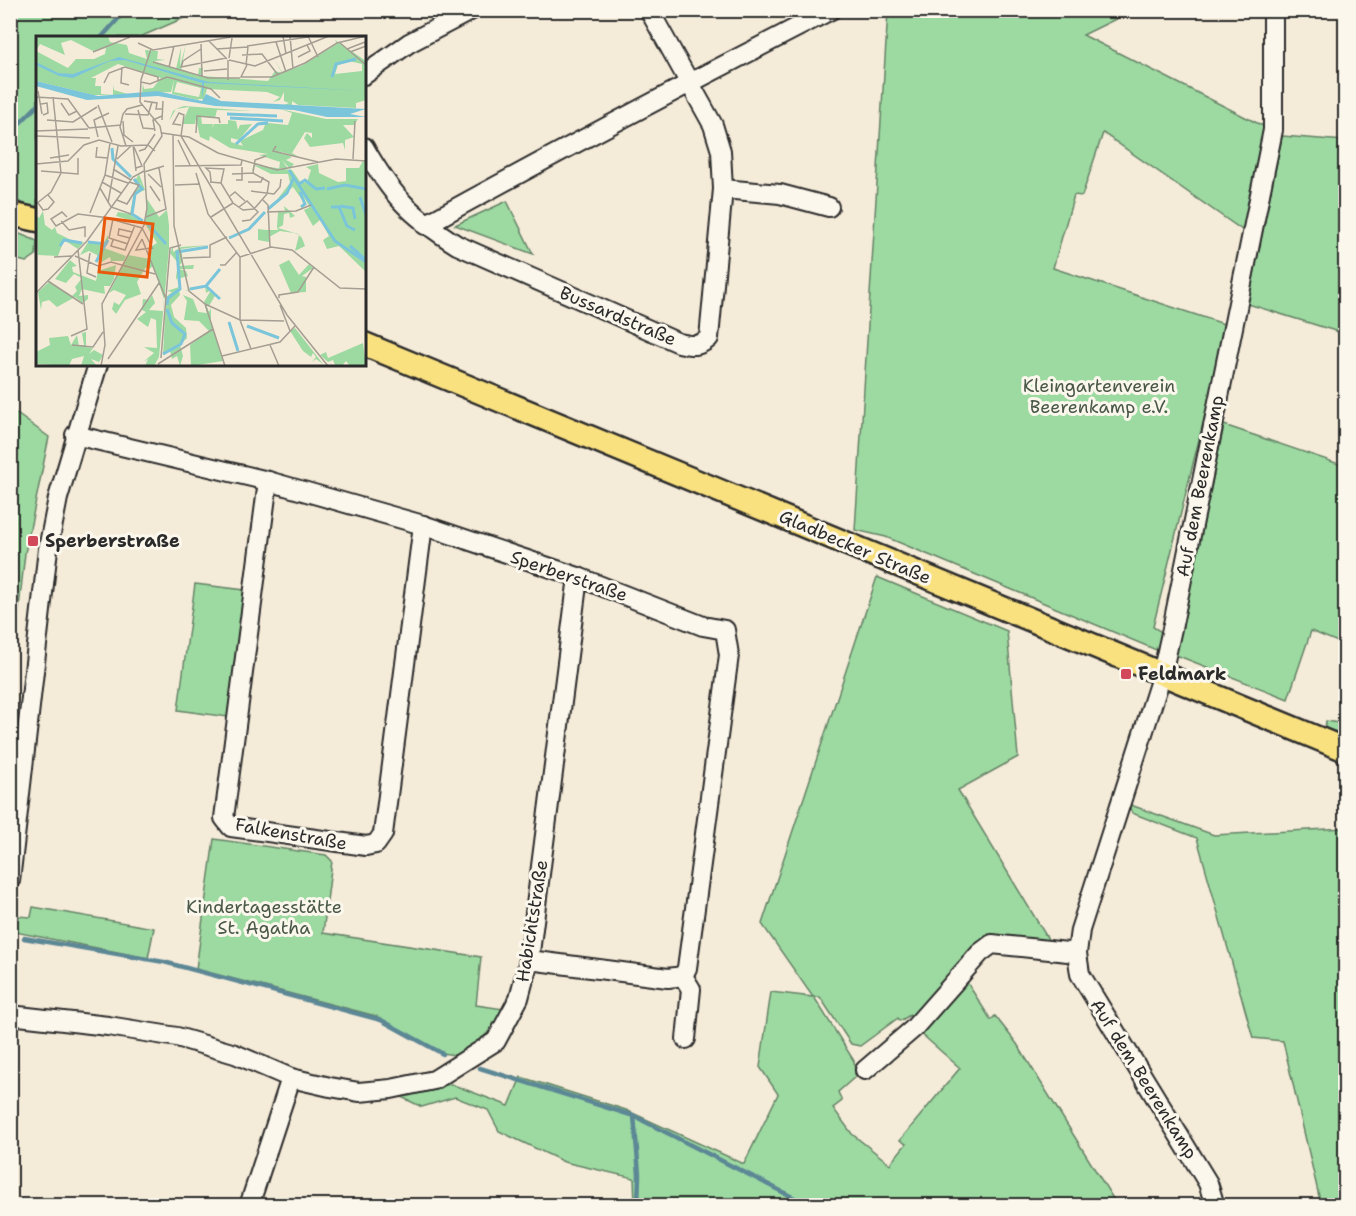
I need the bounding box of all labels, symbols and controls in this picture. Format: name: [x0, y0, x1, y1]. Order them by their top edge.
inset map: [36, 36, 366, 366]
street label: Bussardstraße: [556, 281, 680, 351]
park label: Kleingartenverein Beerenkamp e.V.: [1023, 374, 1175, 419]
street label: Auf dem Beerenkamp: [1171, 393, 1229, 579]
street label: Gladbecker Straße: [775, 504, 935, 590]
place label: Sperberstraße: [45, 529, 180, 553]
marker: Sperberstraße: [26, 534, 40, 548]
street label: Sperberstraße: [507, 545, 631, 607]
place label: Feldmark: [1138, 662, 1227, 686]
marker: Feldmark: [1119, 667, 1133, 681]
street label: Falkenstraße: [233, 812, 349, 856]
street label: Habichtstraße: [510, 858, 554, 984]
park label: Kindertagesstätte St. Agatha: [186, 895, 342, 940]
street label: Auf dem Beerenkamp: [1085, 994, 1203, 1164]

